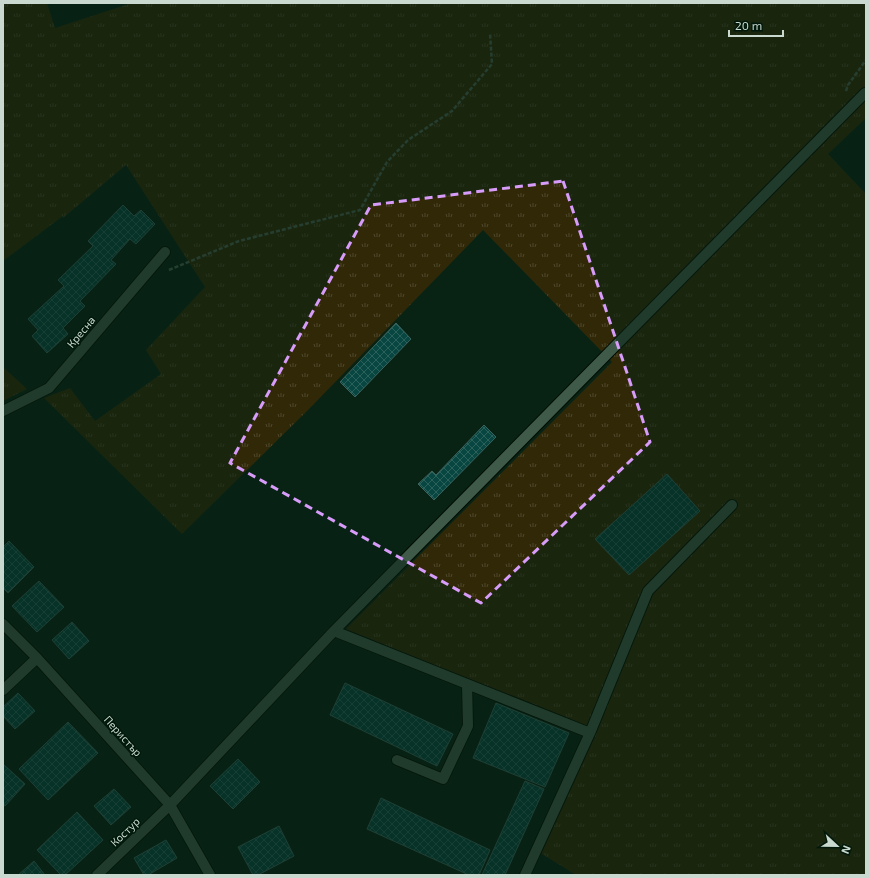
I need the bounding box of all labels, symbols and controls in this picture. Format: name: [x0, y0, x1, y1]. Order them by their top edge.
scale bar: [729, 12, 783, 38]
text: 20 m: [735, 18, 762, 32]
street label: Кресна: [64, 313, 97, 350]
street label: Перистър: [102, 713, 145, 759]
street label: Костур: [107, 815, 143, 849]
north arrow: [817, 826, 857, 866]
text: N: [839, 844, 854, 856]

